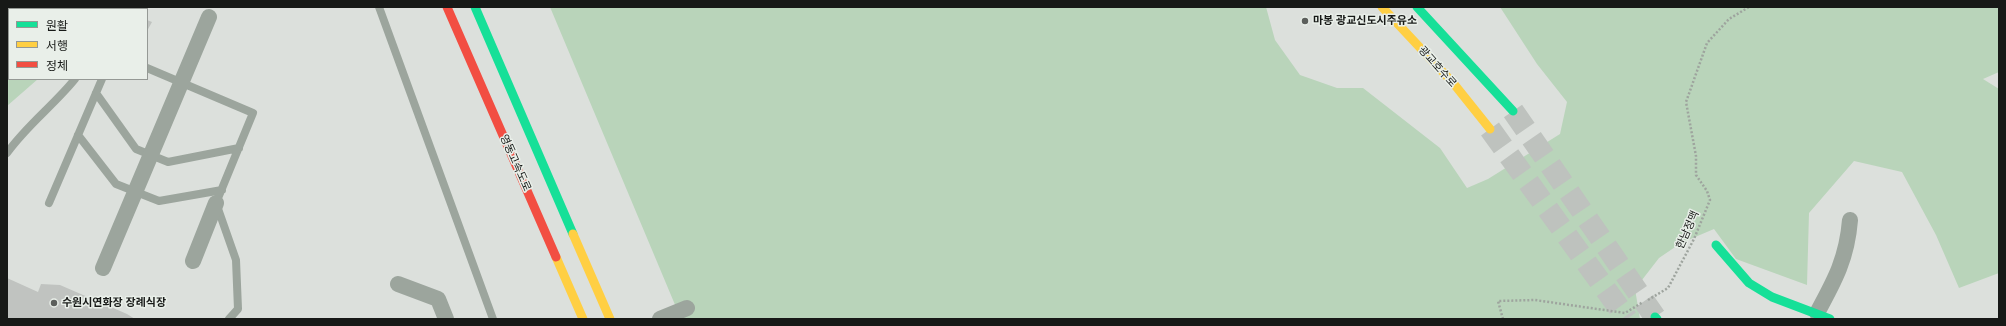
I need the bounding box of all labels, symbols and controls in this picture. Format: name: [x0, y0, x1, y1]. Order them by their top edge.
legend: [8, 8, 148, 80]
place label: 마봉 광교신도시주유소: [1313, 14, 1417, 28]
marker: 마봉 광교신도시주유소: [1300, 16, 1310, 26]
text: 원활: [46, 19, 68, 33]
text: 서행: [46, 39, 68, 53]
street label: 광교호수로: [1415, 44, 1459, 90]
text: 정체: [46, 59, 68, 73]
street label: 영동고속도로: [497, 133, 533, 193]
street label: 한남정맥: [1674, 209, 1702, 251]
place label: 수원시연화장 장례식장: [62, 296, 166, 310]
marker: 수원시연화장 장례식장: [49, 298, 59, 308]

